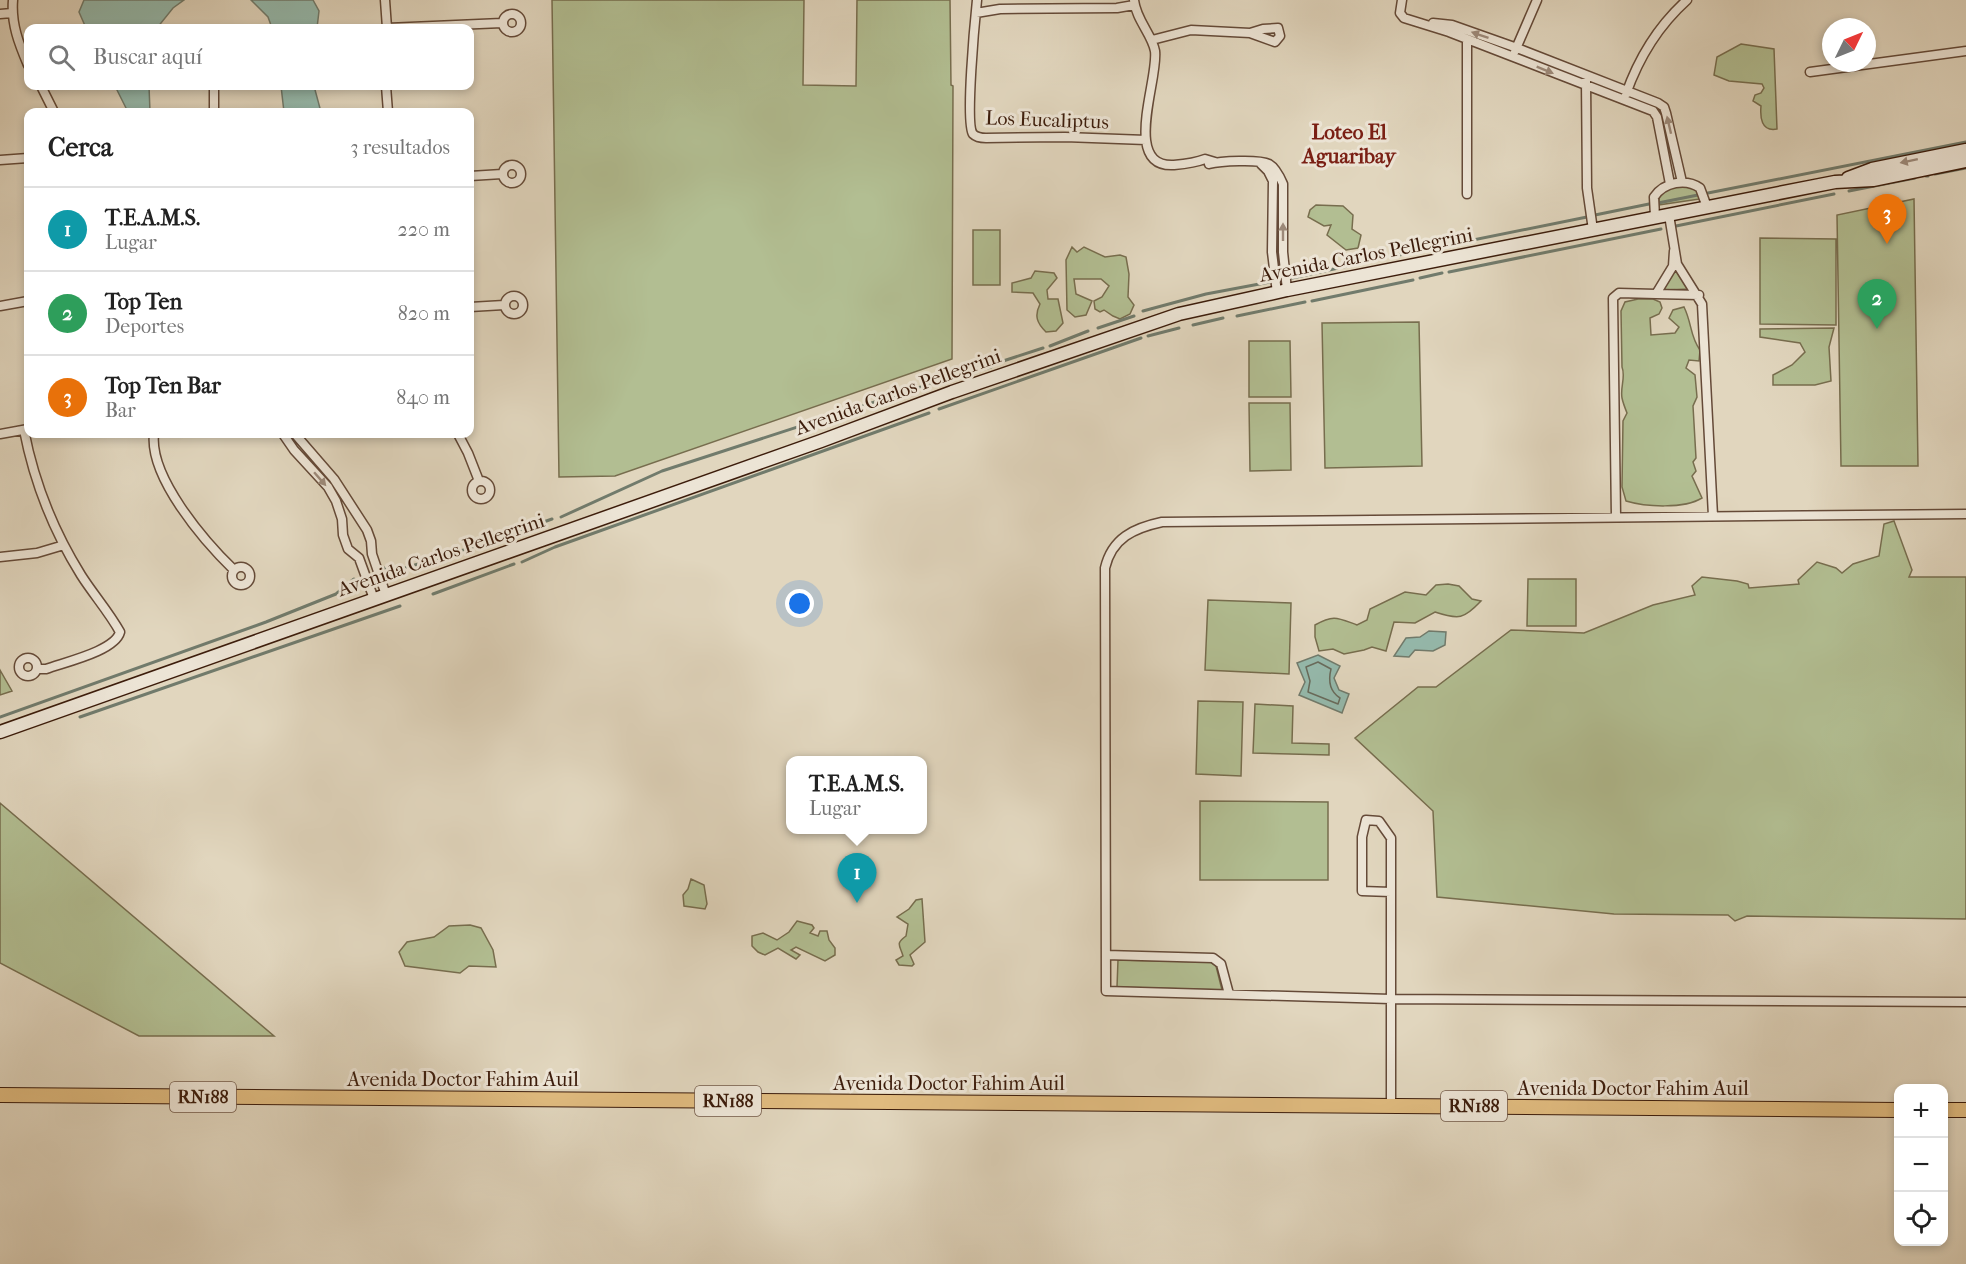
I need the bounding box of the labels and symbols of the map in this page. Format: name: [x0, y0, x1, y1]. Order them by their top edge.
north arrow: [1822, 18, 1876, 72]
one-way arrow: [1471, 30, 1489, 40]
one-way arrow: [1537, 65, 1555, 75]
street label: Los Eucaliptus: [985, 106, 1109, 134]
one-way arrow: [1664, 115, 1673, 134]
district label: Loteo El Aguaribay: [1300, 120, 1397, 168]
one-way arrow: [1899, 157, 1918, 166]
pin: 3: [1868, 194, 1906, 244]
one-way arrow: [1278, 222, 1288, 241]
street label: Avenida Carlos Pellegrini: [1256, 223, 1475, 287]
pin: 2: [1858, 280, 1896, 329]
street label: Avenida Carlos Pellegrini: [791, 344, 1004, 440]
one-way arrow: [313, 471, 327, 486]
street label: Avenida Carlos Pellegrini: [334, 509, 547, 602]
your location: [785, 589, 814, 618]
pin: 1: [838, 854, 876, 903]
street label: Avenida Doctor Fahim Auil: [346, 1068, 579, 1091]
street label: Avenida Doctor Fahim Auil: [832, 1072, 1065, 1095]
street label: Avenida Doctor Fahim Auil: [1516, 1077, 1749, 1100]
road number: RN188: [170, 1082, 236, 1112]
road number: RN188: [695, 1086, 761, 1116]
road number: RN188: [1441, 1091, 1507, 1121]

